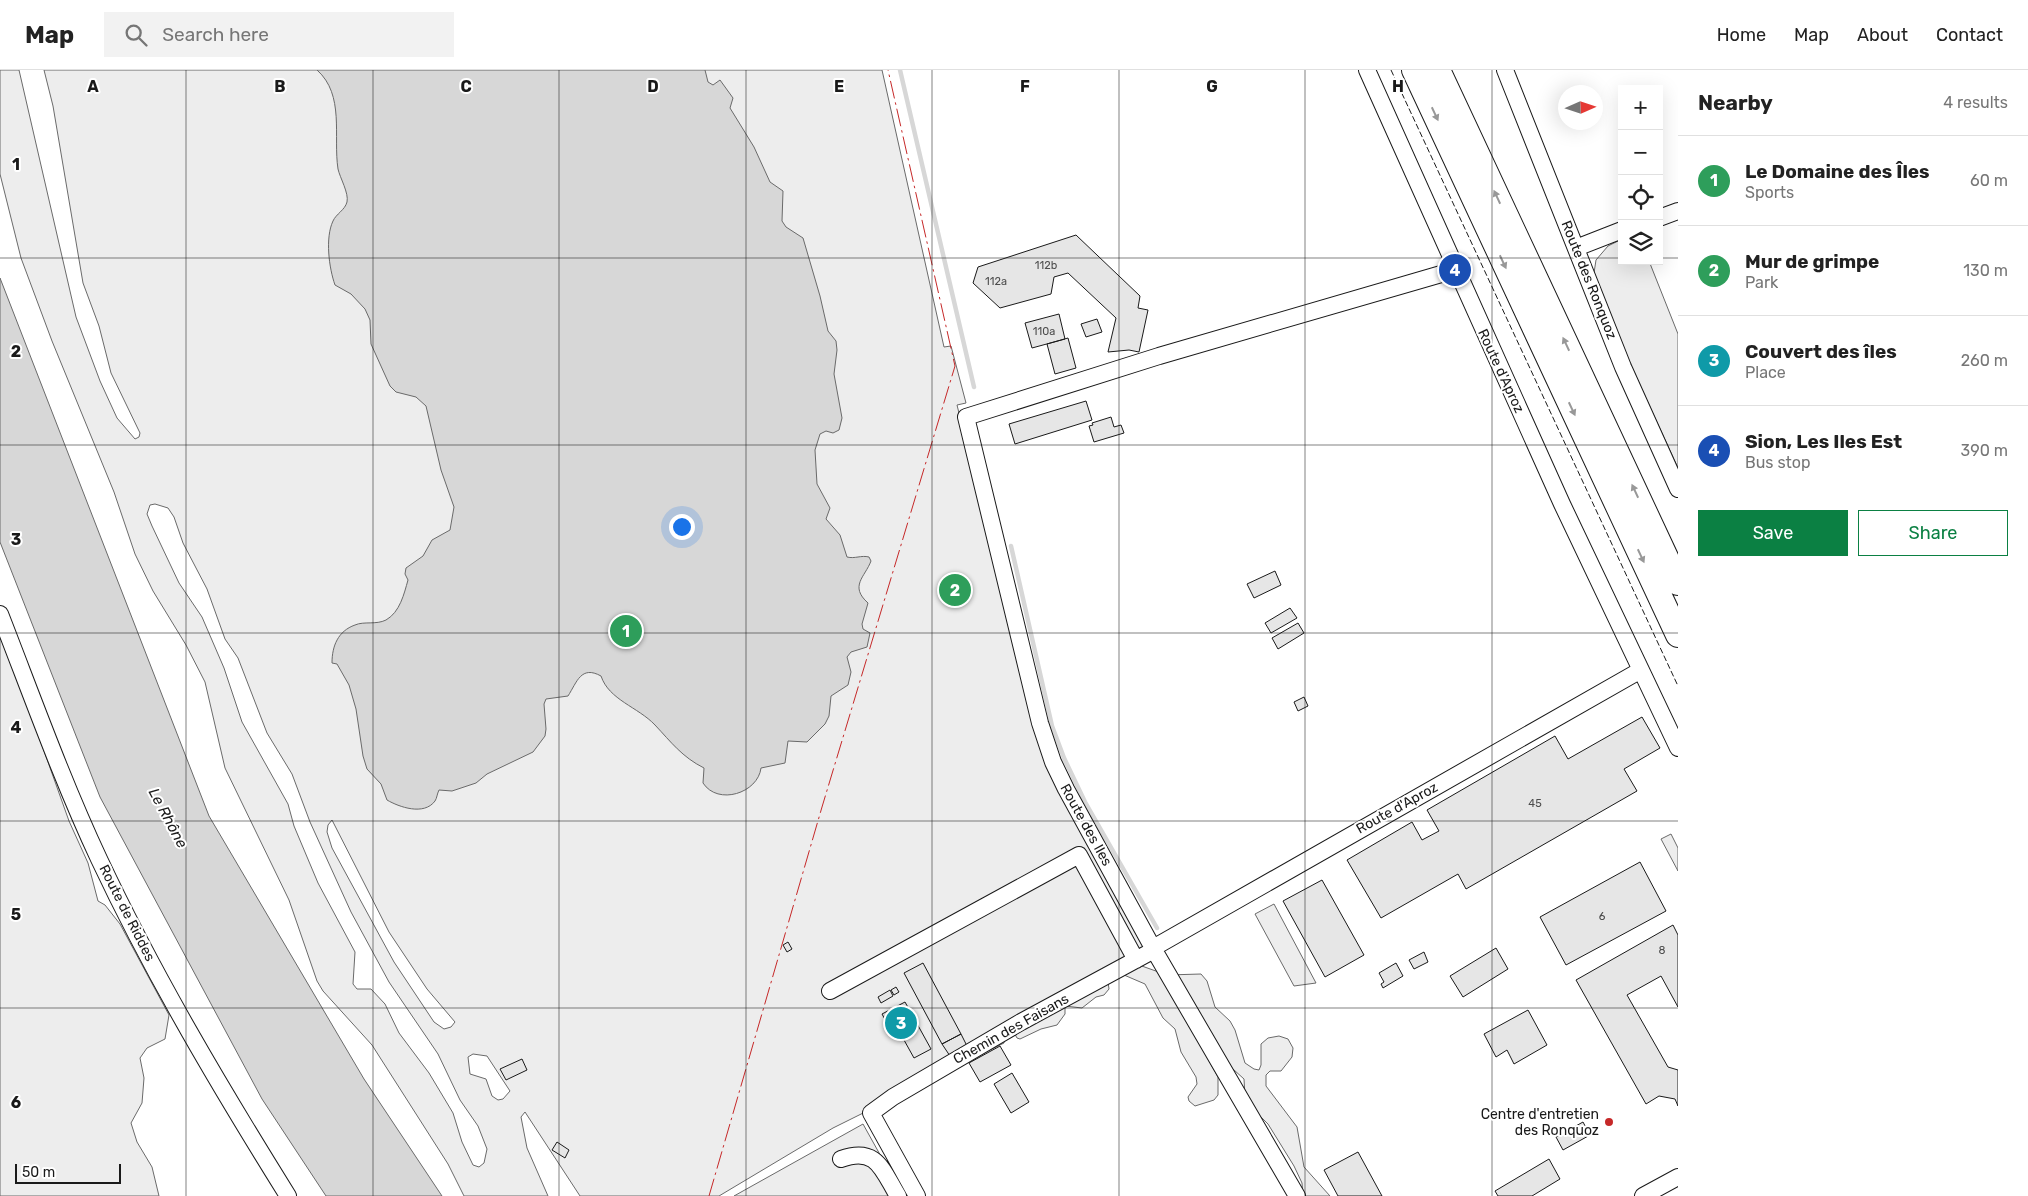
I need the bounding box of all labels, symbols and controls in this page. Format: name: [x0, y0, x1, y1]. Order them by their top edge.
search box: [104, 12, 454, 57]
text: Map: [25, 21, 74, 49]
icon: search: [122, 21, 150, 49]
text: Search here: [162, 23, 269, 46]
text: Home: [1717, 24, 1766, 46]
text: Map: [1794, 24, 1829, 46]
text: About: [1857, 24, 1908, 46]
text: Contact: [1936, 24, 2003, 46]
text: A: [87, 77, 99, 96]
text: B: [274, 77, 286, 96]
text: C: [460, 77, 472, 96]
text: D: [647, 77, 659, 96]
text: E: [834, 77, 844, 96]
text: F: [1020, 77, 1030, 96]
text: G: [1206, 77, 1218, 96]
text: H: [1392, 77, 1404, 96]
north arrow: [1558, 85, 1603, 130]
map controls: [1618, 85, 1663, 265]
button: +: [1618, 85, 1663, 130]
text: Nearby: [1698, 90, 1773, 115]
text: 4 results: [1943, 93, 2008, 112]
one-way arrow: [1431, 107, 1439, 121]
button: −: [1618, 130, 1663, 175]
text: 1: [12, 155, 20, 174]
text: Le Domaine des Îles: [1745, 160, 1930, 183]
text: 1: [1710, 171, 1718, 190]
text: 60 m: [1970, 171, 2008, 190]
button: locate: [1618, 175, 1663, 220]
text: Sports: [1745, 183, 1794, 202]
one-way arrow: [1493, 190, 1501, 204]
street label: Route des Ronquoz: [1557, 218, 1621, 342]
button: layers: [1618, 220, 1663, 265]
text: Mur de grimpe: [1745, 250, 1879, 273]
pin: 4: [1439, 251, 1471, 289]
one-way arrow: [1499, 254, 1508, 269]
house number: 112b: [1035, 259, 1057, 272]
text: 2: [1709, 261, 1719, 280]
text: 130 m: [1963, 261, 2008, 280]
text: Park: [1745, 273, 1778, 292]
house number: 112a: [985, 275, 1007, 288]
house number: 110a: [1033, 325, 1055, 338]
street label: Route d'Aproz: [1474, 326, 1528, 416]
one-way arrow: [1562, 337, 1570, 351]
text: Couvert des îles: [1745, 340, 1897, 363]
text: 2: [11, 342, 21, 361]
text: 3: [1709, 351, 1719, 370]
text: 260 m: [1961, 351, 2008, 370]
text: Place: [1745, 363, 1786, 382]
one-way arrow: [1568, 402, 1576, 416]
text: Sion, Les Iles Est: [1745, 430, 1902, 453]
text: 4: [1709, 441, 1719, 460]
text: 390 m: [1961, 441, 2008, 460]
text: Bus stop: [1745, 453, 1811, 472]
one-way arrow: [1631, 484, 1639, 498]
button: Save: [1698, 510, 1848, 556]
button: Share: [1858, 510, 2008, 556]
your location: [669, 514, 695, 540]
text: 3: [11, 530, 21, 549]
one-way arrow: [1637, 549, 1645, 563]
pin: 2: [939, 571, 971, 609]
pin: 1: [610, 612, 642, 650]
text: 4: [11, 718, 22, 737]
street label: Route d'Aproz: [1353, 779, 1441, 837]
street label: Route des Iles: [1056, 781, 1116, 869]
water label: Le Rhône: [145, 785, 192, 852]
house number: 45: [1528, 797, 1542, 810]
street label: Route de Riddes: [95, 862, 159, 964]
text: 5: [11, 905, 21, 924]
house number: 6: [1599, 910, 1606, 923]
house number: 8: [1659, 944, 1666, 957]
street label: Chemin des Faisans: [950, 990, 1072, 1068]
pin: 3: [885, 1004, 917, 1042]
text: 6: [11, 1093, 21, 1112]
place label: Centre d'entretien des Ronquoz: [1481, 1106, 1599, 1139]
marker: Centre d'entretien des Ronquoz: [1603, 1116, 1615, 1128]
scale bar: [15, 1161, 121, 1184]
text: 50 m: [22, 1164, 55, 1181]

